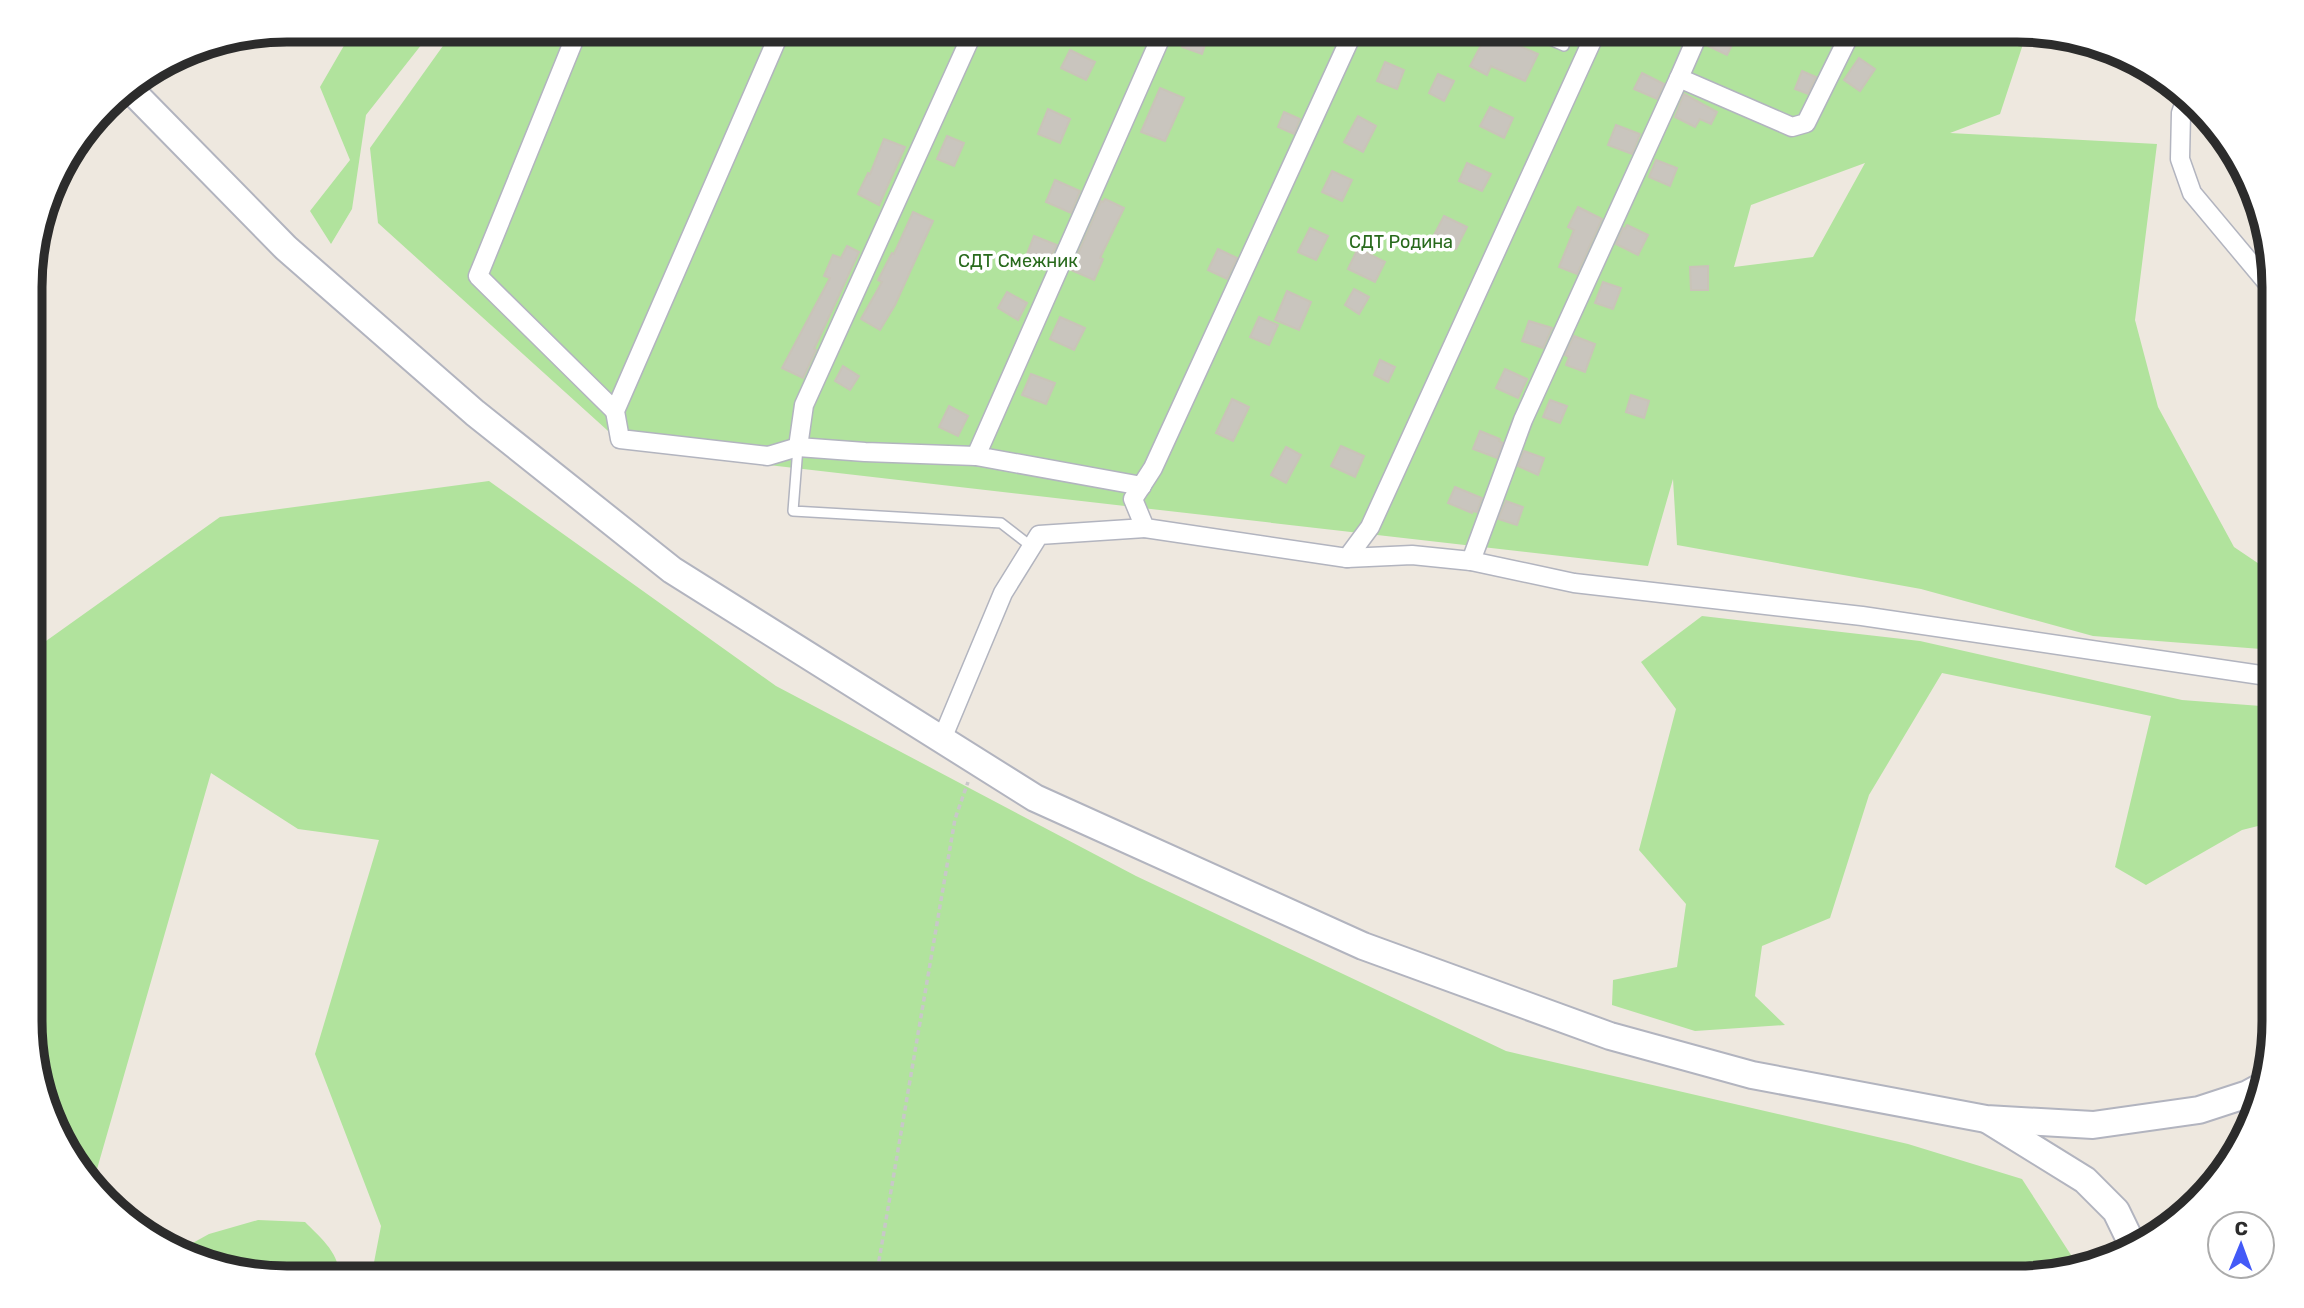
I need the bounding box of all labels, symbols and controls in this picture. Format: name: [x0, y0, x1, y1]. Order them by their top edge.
park label: СДТ Родина: [1349, 231, 1453, 253]
park label: СДТ Смежник: [958, 250, 1078, 272]
north arrow: [2206, 1210, 2276, 1280]
text: С: [2234, 1217, 2248, 1240]

